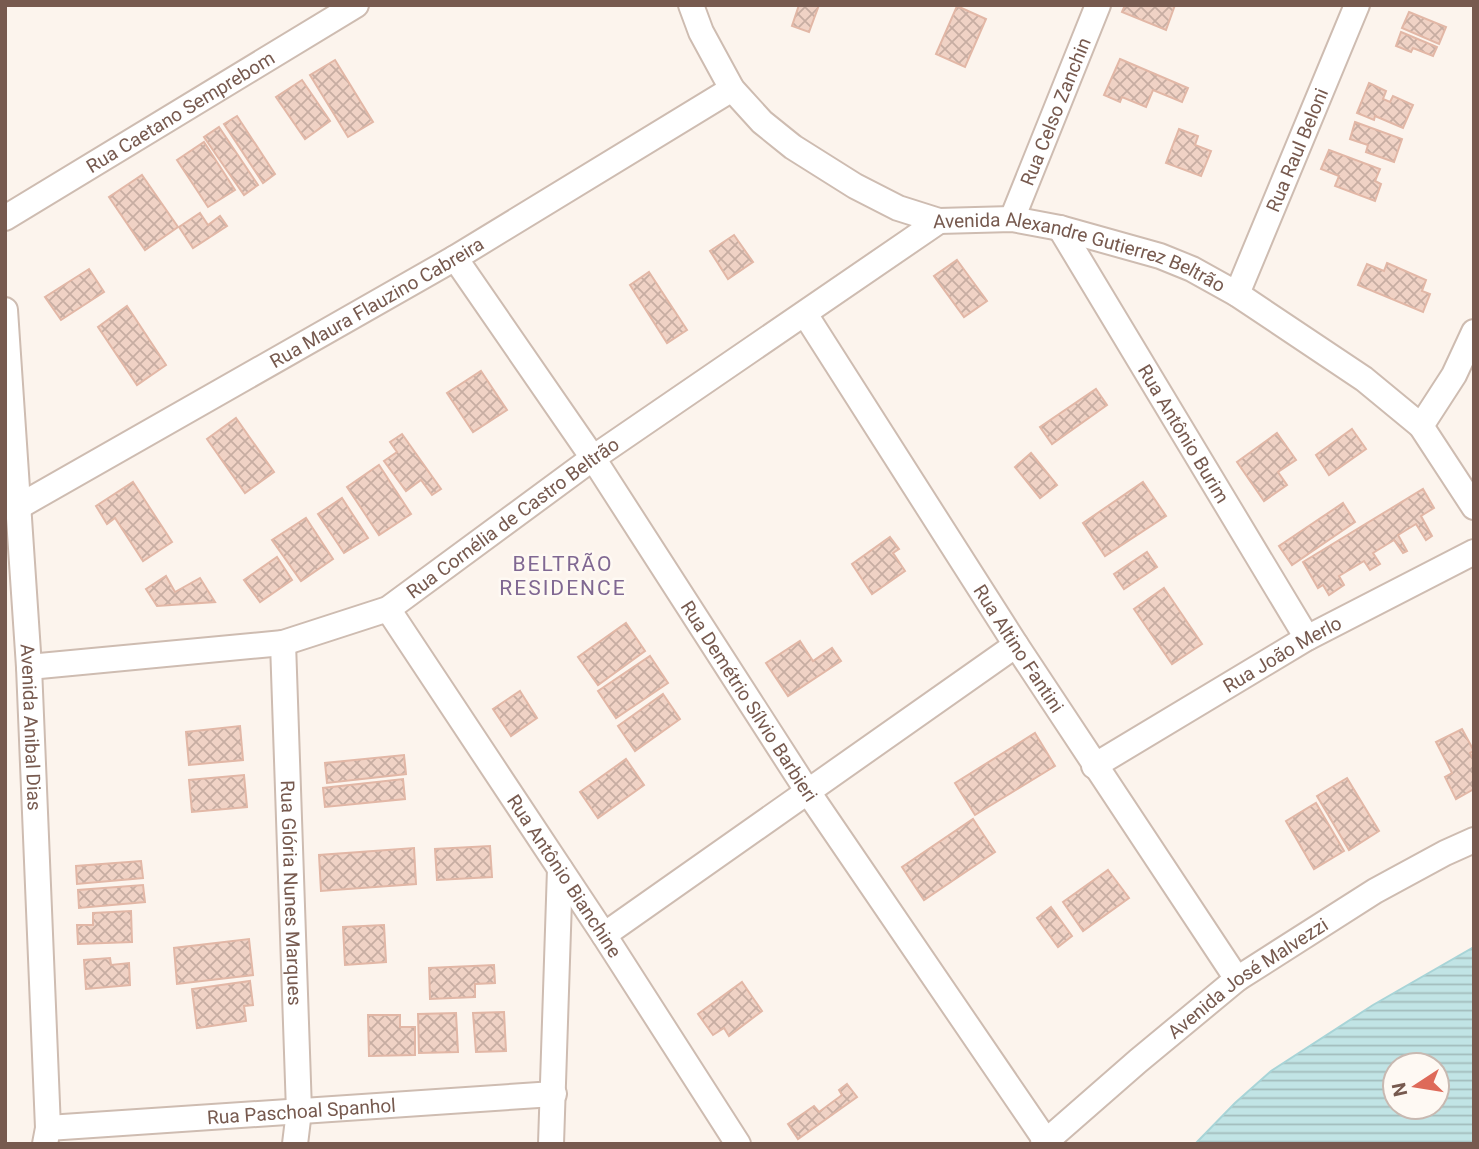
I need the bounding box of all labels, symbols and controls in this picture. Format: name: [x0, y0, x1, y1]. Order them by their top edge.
street label: Rua Celso Zanchin: [1016, 34, 1096, 189]
street label: Rua Caetano Semprebom: [82, 46, 279, 178]
street label: Rua Raul Beloni: [1261, 85, 1333, 215]
street label: Avenida Alexandre Gutierrez Beltrão: [933, 208, 1229, 297]
street label: Rua Maura Flauzino Cabreira: [266, 232, 488, 373]
street label: Rua Antônio Burim: [1133, 360, 1234, 507]
street label: Rua Cornélia de Castro Beltrão: [402, 433, 624, 604]
district label: BELTRÃO RESIDENCE: [499, 552, 627, 600]
street label: Rua Altino Fantini: [968, 580, 1069, 717]
street label: Rua Demétrio Sílvio Barbieri: [676, 596, 822, 806]
street label: Rua João Merlo: [1219, 611, 1345, 698]
street label: Avenida Anibal Dias: [15, 643, 46, 811]
street label: Rua Glória Nunes Marques: [276, 780, 306, 1006]
street label: Rua Antônio Bianchine: [502, 790, 626, 962]
street label: Avenida José Malvezzi: [1163, 913, 1332, 1044]
north arrow: [1381, 1051, 1451, 1121]
text: N: [1387, 1080, 1413, 1098]
street label: Rua Paschoal Spanhol: [206, 1094, 397, 1129]

